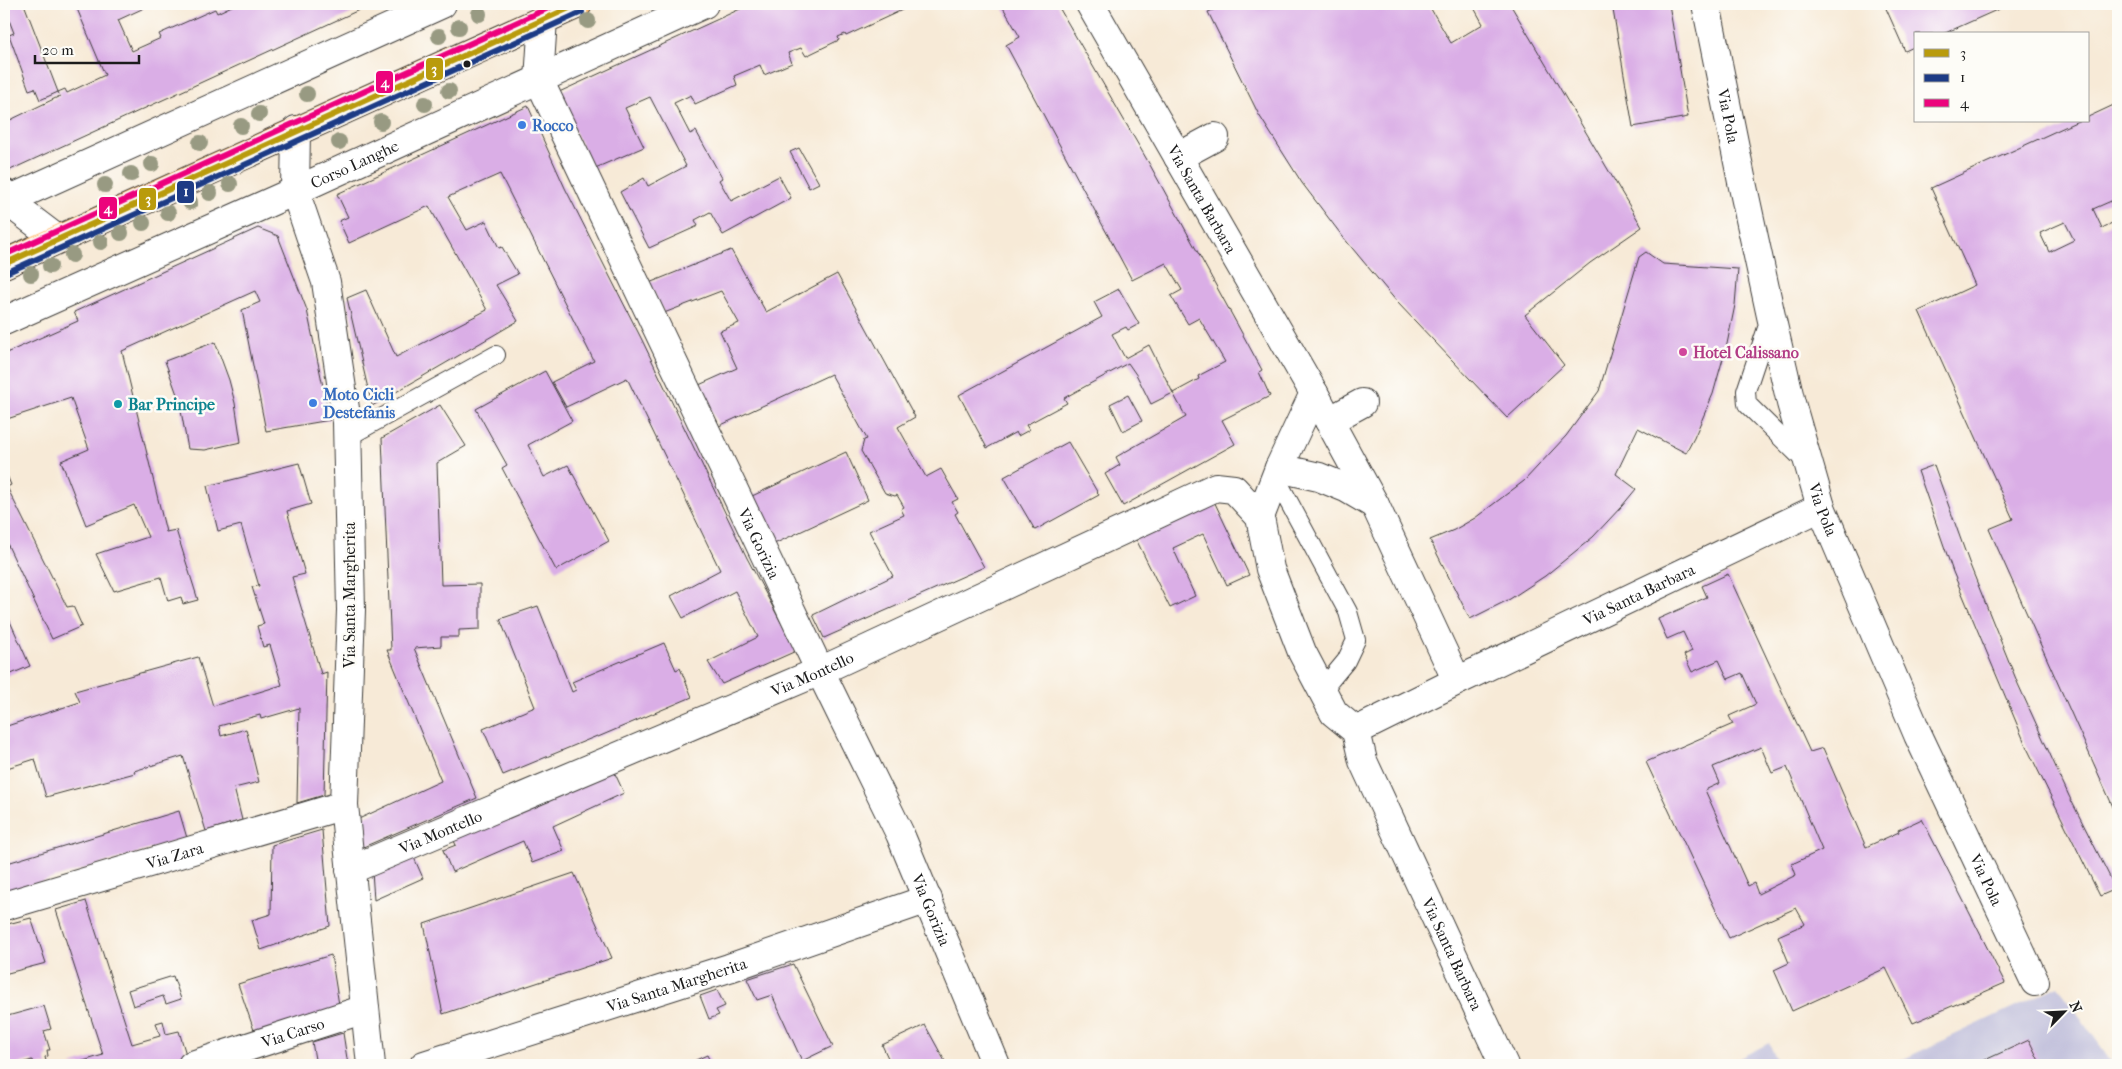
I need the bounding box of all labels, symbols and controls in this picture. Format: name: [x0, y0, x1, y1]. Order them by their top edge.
scale bar: [35, 32, 139, 64]
legend: [1914, 32, 2090, 122]
text: 20 m: [42, 41, 74, 59]
text: 3: [1960, 44, 1966, 62]
line badge: 3: [425, 57, 444, 81]
unlabelled marker: [462, 59, 472, 69]
text: 3: [431, 61, 437, 78]
text: 1: [1960, 68, 1965, 86]
line badge: 4: [375, 70, 394, 94]
text: 4: [380, 74, 390, 91]
street label: Via Pola: [1714, 86, 1743, 145]
text: 4: [1960, 94, 1970, 112]
place label: Rocco: [532, 116, 574, 135]
marker: Rocco: [516, 119, 528, 131]
street label: Corso Langhe: [307, 135, 402, 192]
street label: Via Santa Barbara: [1163, 141, 1241, 257]
line badge: 1: [176, 180, 195, 204]
text: 1: [184, 183, 189, 200]
line badge: 3: [138, 187, 157, 211]
text: 3: [145, 191, 151, 208]
line badge: 4: [98, 196, 118, 220]
text: 4: [103, 200, 113, 217]
place label: Hotel Calissano: [1693, 343, 1799, 362]
marker: Hotel Calissano: [1677, 346, 1689, 358]
place label: Moto Cicli Destefanis: [322, 385, 395, 422]
place label: Bar Principe: [128, 395, 215, 415]
marker: Moto Cicli Destefanis: [307, 397, 319, 409]
marker: Bar Principe: [112, 398, 124, 410]
street label: Via Pola: [1805, 480, 1842, 539]
street label: Via Gorizia: [734, 504, 784, 582]
street label: Via Santa Margherita: [340, 521, 359, 669]
street label: Via Santa Barbara: [1579, 559, 1698, 629]
street label: Via Montello: [767, 647, 856, 701]
street label: Via Montello: [395, 806, 484, 858]
street label: Via Zara: [143, 838, 206, 873]
street label: Via Pola: [1966, 850, 2007, 909]
street label: Via Gorizia: [908, 870, 955, 949]
street label: Via Santa Barbara: [1418, 894, 1487, 1014]
street label: Via Santa Margherita: [603, 953, 750, 1016]
north arrow: [2040, 986, 2090, 1036]
text: N: [2065, 999, 2085, 1016]
street label: Via Carso: [258, 1013, 327, 1052]

